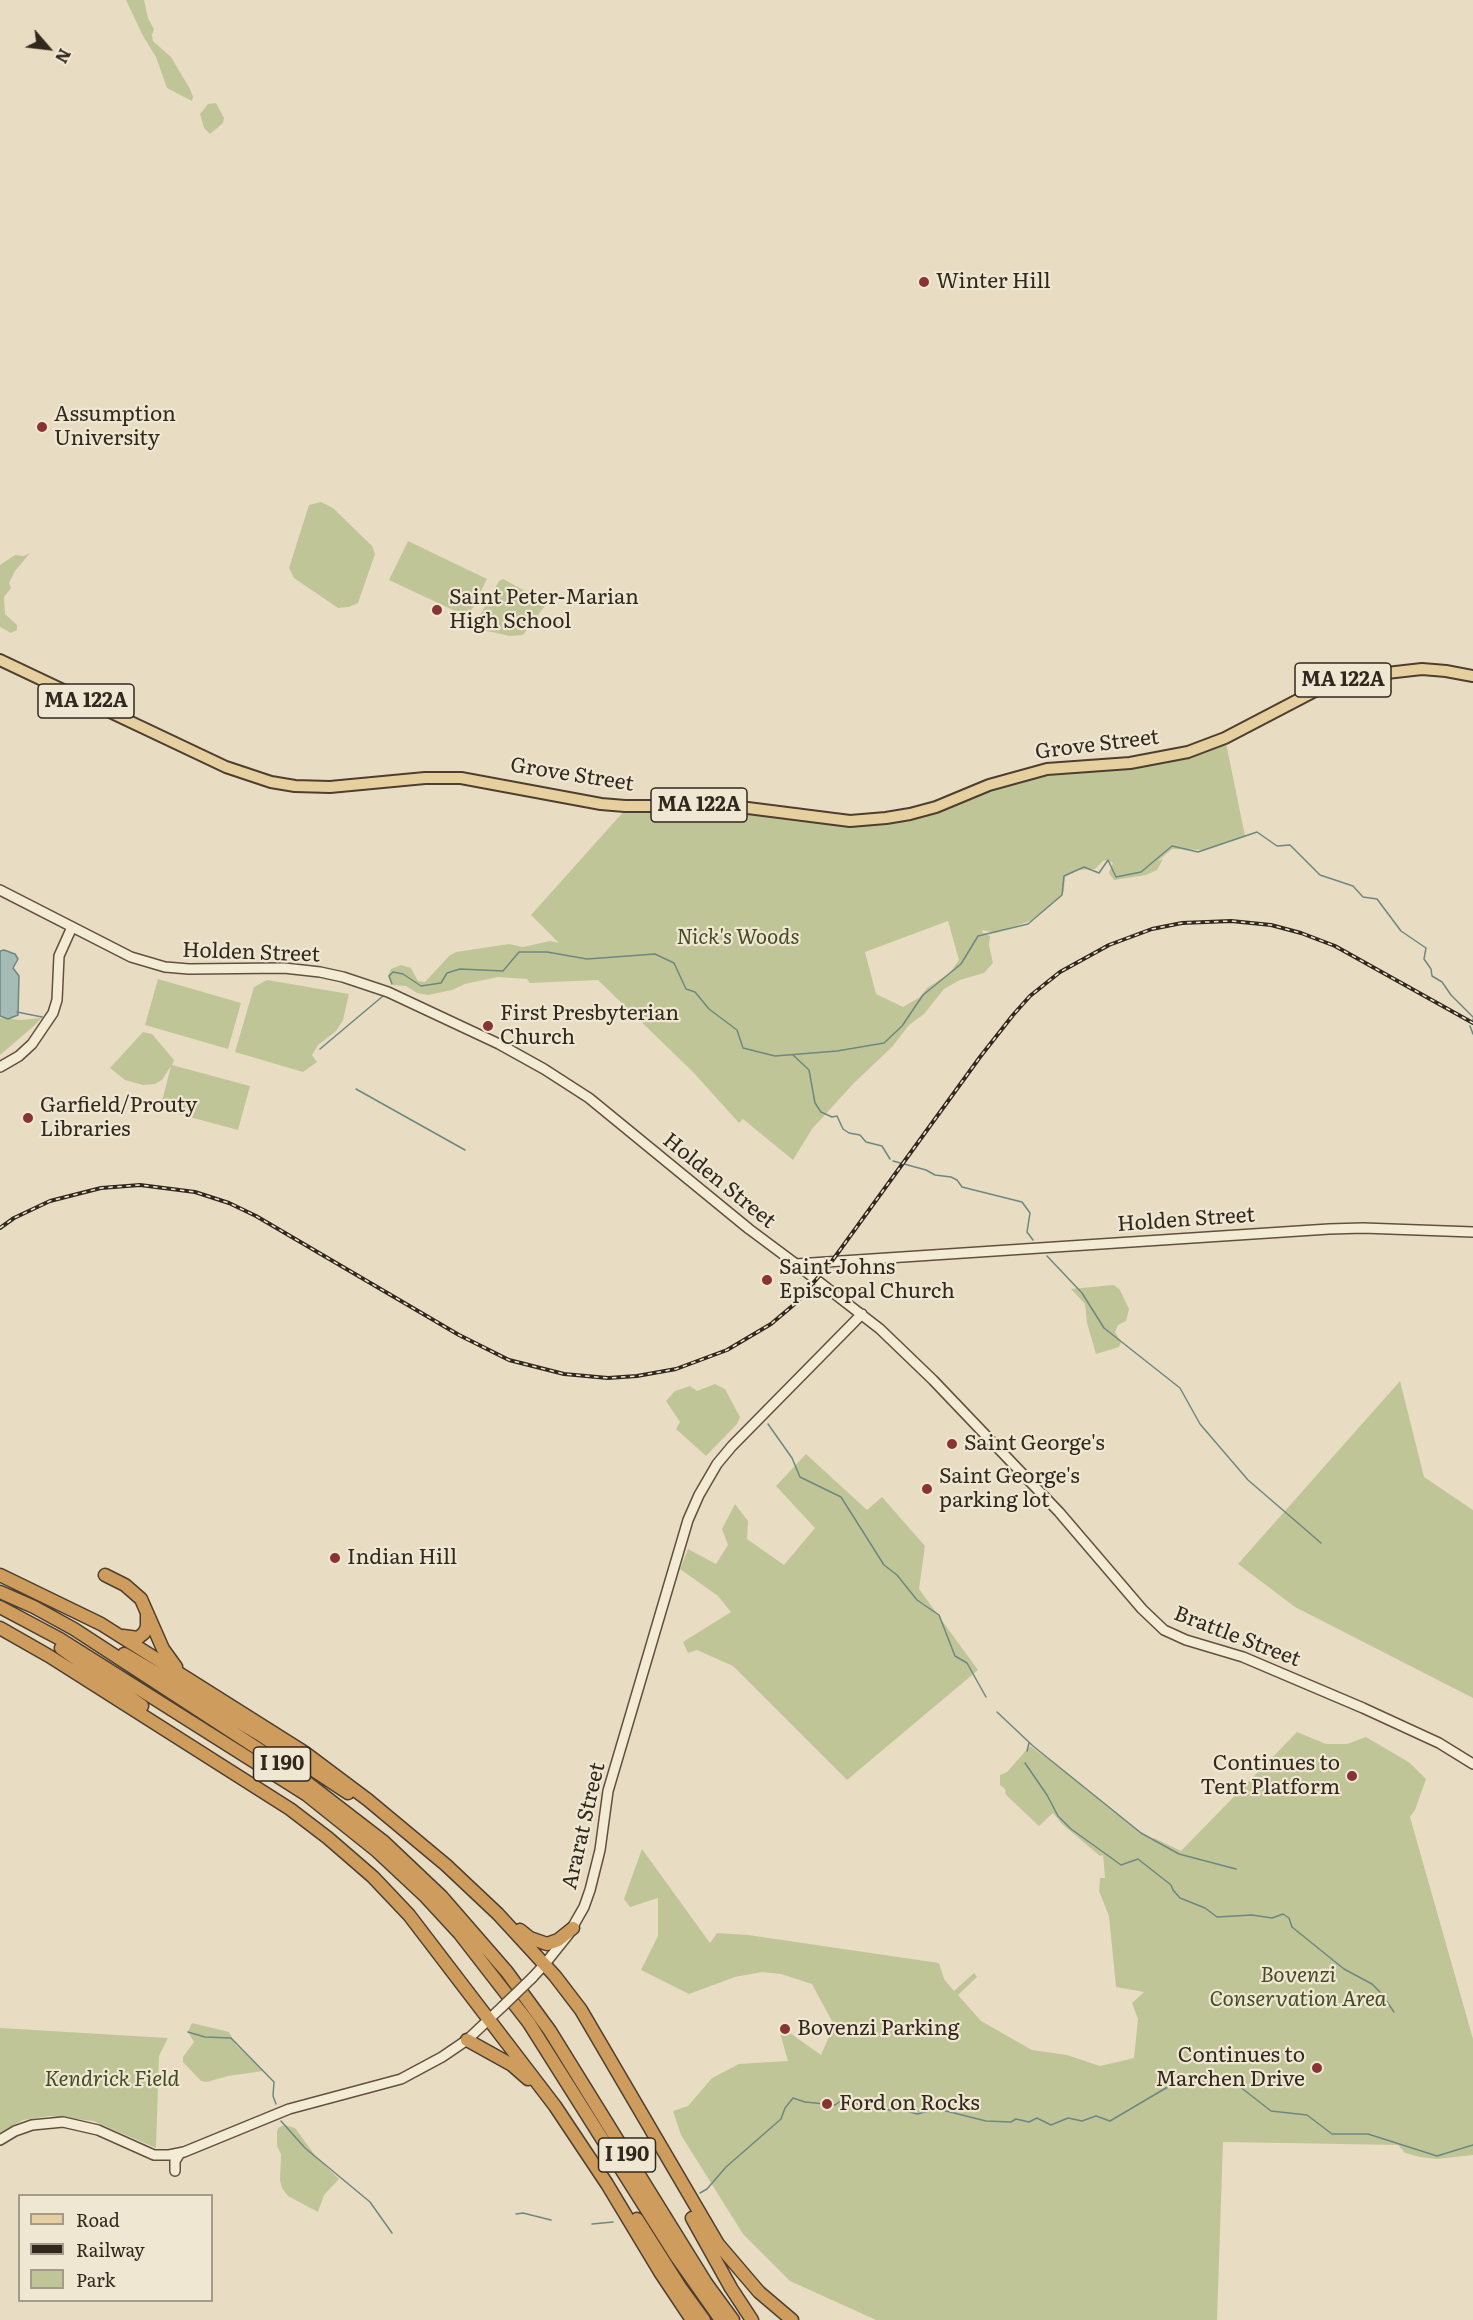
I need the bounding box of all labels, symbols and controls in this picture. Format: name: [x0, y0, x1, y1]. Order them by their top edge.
north arrow: [18, 18, 78, 78]
text: N: [50, 45, 78, 68]
place label: Winter Hill: [936, 269, 1051, 295]
marker: Winter Hill: [917, 275, 931, 289]
place label: Assumption University: [54, 402, 176, 452]
marker: Assumption University: [35, 420, 49, 434]
place label: Saint Peter-Marian High School: [449, 585, 639, 635]
marker: Saint Peter-Marian High School: [430, 603, 444, 617]
road number: MA 122A: [1295, 663, 1391, 697]
road number: MA 122A: [38, 684, 134, 718]
street label: Grove Street: [1034, 725, 1160, 765]
street label: Grove Street: [509, 753, 635, 797]
road number: MA 122A: [651, 788, 747, 822]
park label: Nick's Woods: [676, 925, 800, 951]
street label: Holden Street: [182, 938, 320, 968]
place label: First Presbyterian Church: [500, 1001, 679, 1051]
marker: First Presbyterian Church: [481, 1019, 495, 1033]
place label: Garfield/Prouty Libraries: [40, 1093, 197, 1143]
marker: Garfield/Prouty Libraries: [21, 1111, 35, 1125]
street label: Holden Street: [658, 1128, 780, 1234]
street label: Holden Street: [1116, 1203, 1256, 1237]
place label: Saint Johns Episcopal Church: [779, 1255, 955, 1305]
marker: Saint Johns Episcopal Church: [760, 1273, 774, 1287]
place label: Saint George's: [964, 1431, 1105, 1457]
marker: Saint George's: [945, 1437, 959, 1451]
place label: Saint George's parking lot: [939, 1464, 1080, 1514]
marker: Saint George's parking lot: [920, 1482, 934, 1496]
place label: Indian Hill: [347, 1545, 457, 1571]
marker: Indian Hill: [328, 1551, 342, 1565]
street label: Brattle Street: [1170, 1601, 1304, 1673]
road number: I 190: [254, 1747, 310, 1781]
place label: Continues to Tent Platform: [1200, 1751, 1340, 1801]
street label: Ararat Street: [557, 1760, 611, 1892]
marker: Continues to Tent Platform: [1345, 1769, 1359, 1783]
park label: Bovenzi Conservation Area: [1209, 1963, 1387, 2013]
place label: Bovenzi Parking: [797, 2016, 959, 2042]
marker: Bovenzi Parking: [778, 2022, 792, 2036]
place label: Continues to Marchen Drive: [1155, 2043, 1305, 2093]
marker: Continues to Marchen Drive: [1310, 2061, 1324, 2075]
park label: Kendrick Field: [44, 2067, 180, 2093]
place label: Ford on Rocks: [839, 2091, 980, 2117]
marker: Ford on Rocks: [820, 2097, 834, 2111]
road number: I 190: [598, 2138, 656, 2172]
legend: [18, 2194, 213, 2302]
text: Road: [76, 2206, 120, 2233]
text: Railway: [76, 2236, 145, 2263]
text: Park: [76, 2266, 115, 2293]

